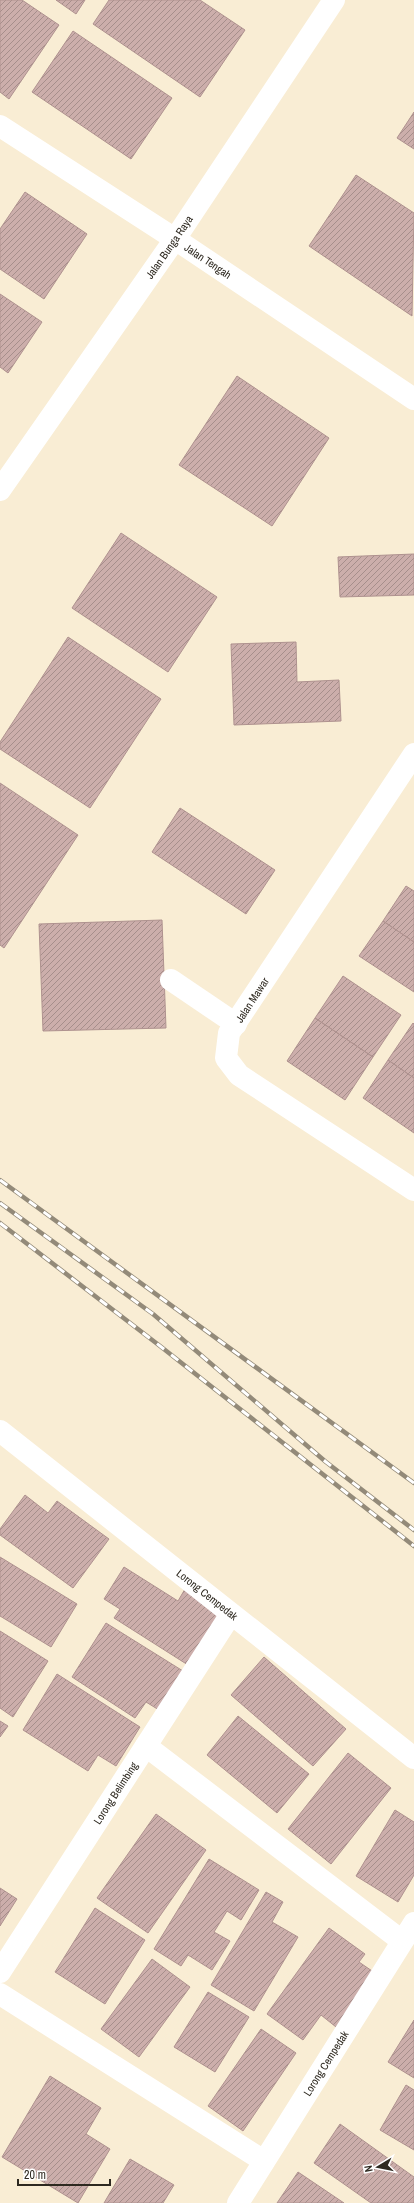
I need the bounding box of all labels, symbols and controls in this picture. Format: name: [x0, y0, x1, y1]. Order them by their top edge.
street label: Jalan Bunga Raya: [142, 213, 196, 282]
street label: Jalan Tengah: [182, 240, 234, 282]
street label: Jalan Mawar: [232, 975, 272, 1025]
street label: Lorong Cempedak: [174, 1566, 241, 1623]
street label: Lorong Belimbing: [90, 1759, 141, 1827]
street label: Lorong Cempedak: [300, 2028, 352, 2099]
north arrow: [358, 2147, 398, 2187]
scale bar: [18, 2161, 110, 2187]
text: N: [361, 2164, 376, 2173]
text: 20 m: [24, 2167, 46, 2183]

